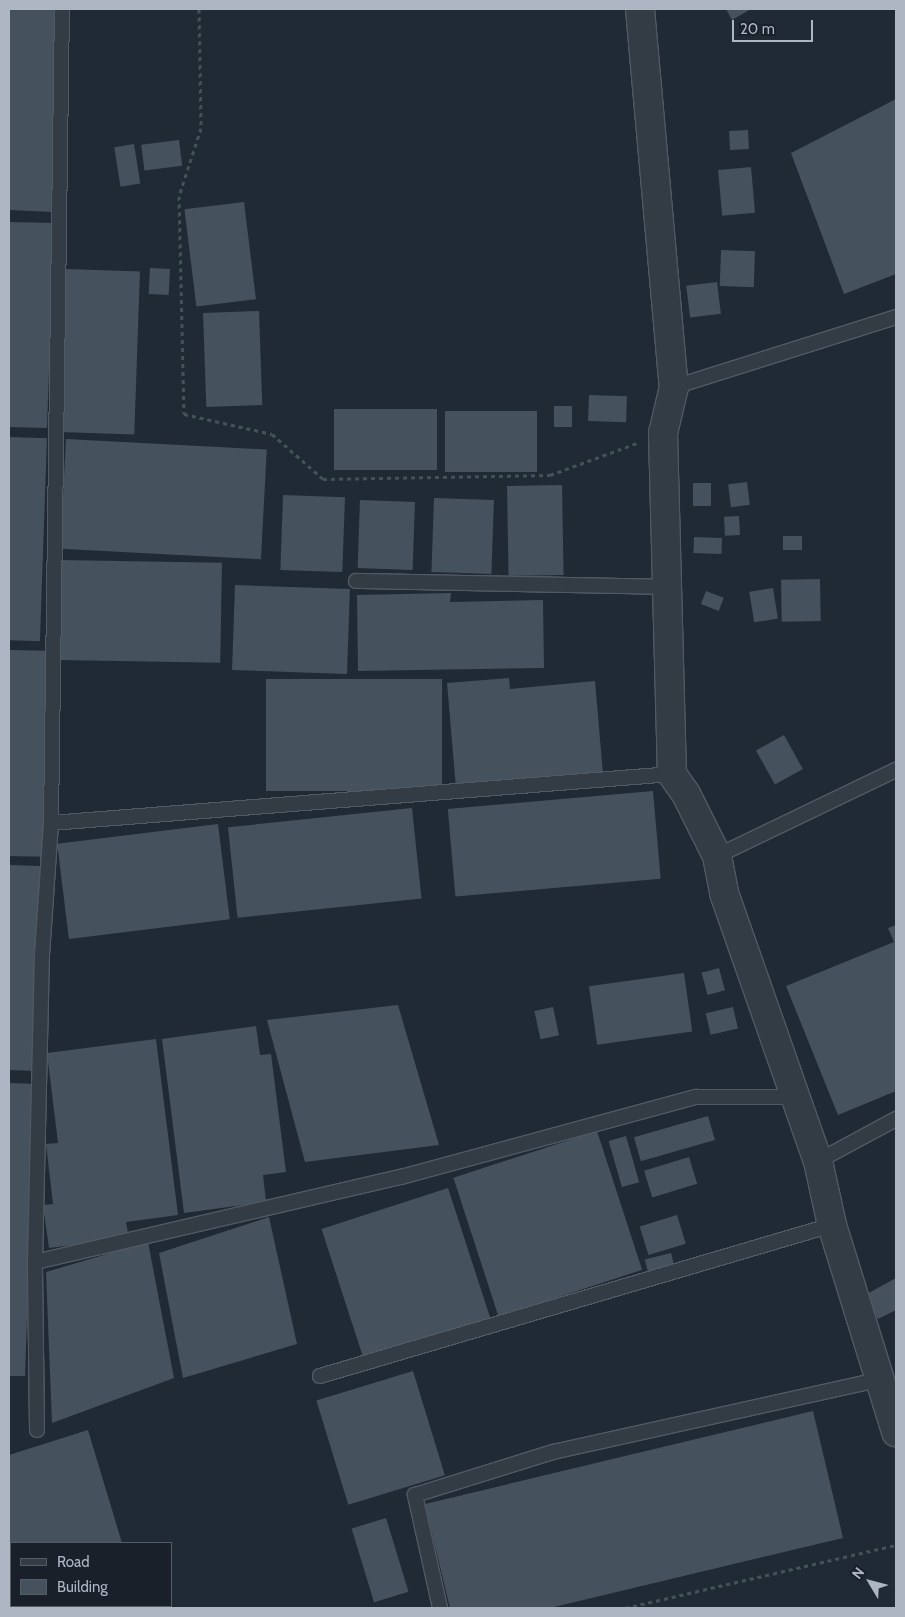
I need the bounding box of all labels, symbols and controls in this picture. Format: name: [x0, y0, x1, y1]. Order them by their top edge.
scale bar: [735, 10, 816, 42]
text: 20 m: [740, 20, 775, 38]
legend: [10, 1542, 172, 1607]
text: Road: [57, 1553, 90, 1571]
north arrow: [845, 1557, 895, 1607]
text: N: [848, 1564, 868, 1582]
text: Building: [57, 1578, 108, 1596]

